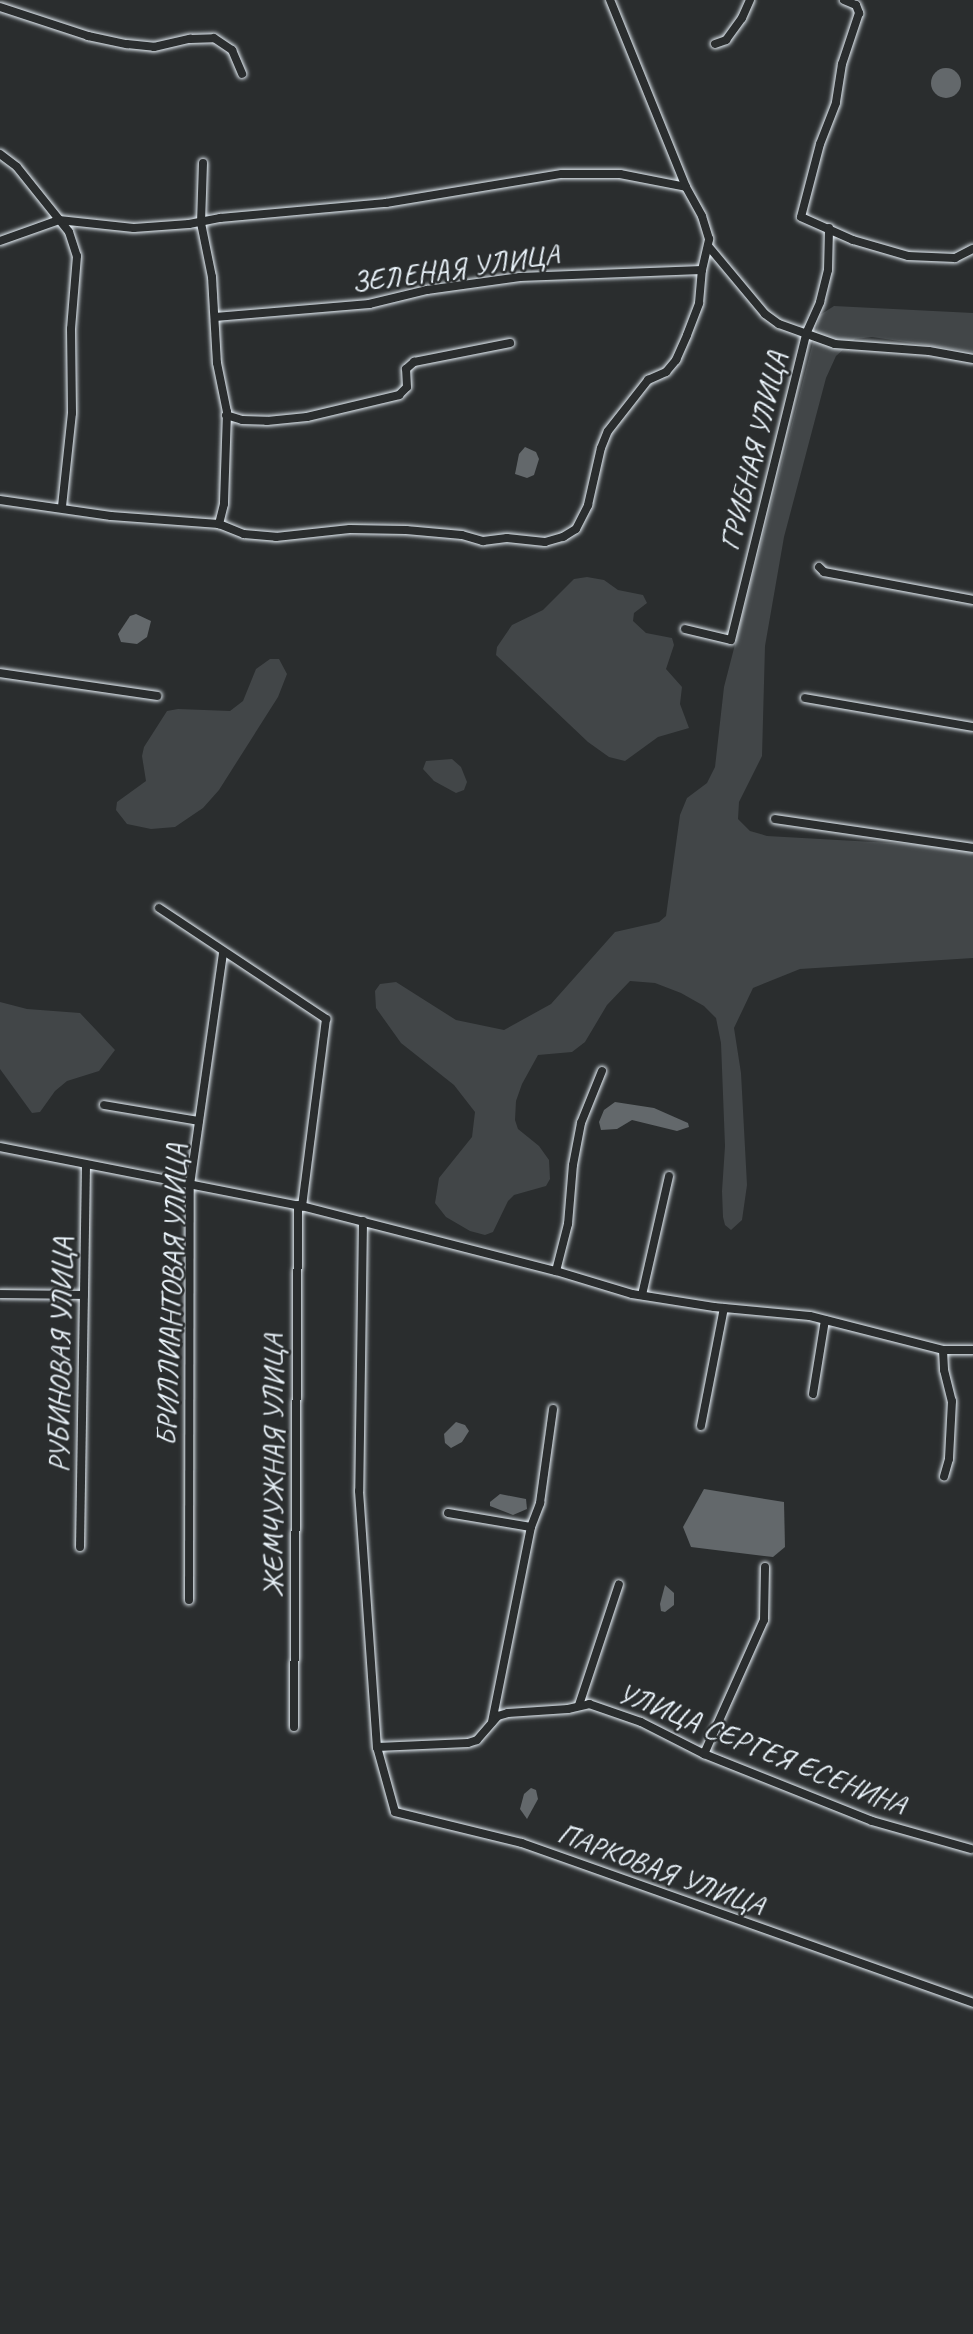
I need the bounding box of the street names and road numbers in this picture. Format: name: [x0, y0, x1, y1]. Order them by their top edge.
street label: ЗЕЛЕНАЯ УЛИЦА: [349, 236, 561, 300]
street label: ГРИБНАЯ УЛИЦА: [711, 347, 795, 555]
street label: БРИЛЛИАНТОВАЯ УЛИЦА: [148, 1143, 194, 1447]
street label: РУБИНОВАЯ УЛИЦА: [40, 1237, 80, 1473]
street label: ЖЕМЧУЖНАЯ УЛИЦА: [255, 1335, 291, 1597]
street label: УЛИЦА СЕРГЕЯ ЕСЕНИНА: [613, 1674, 911, 1822]
street label: ПАРКОВАЯ УЛИЦА: [553, 1815, 769, 1923]

